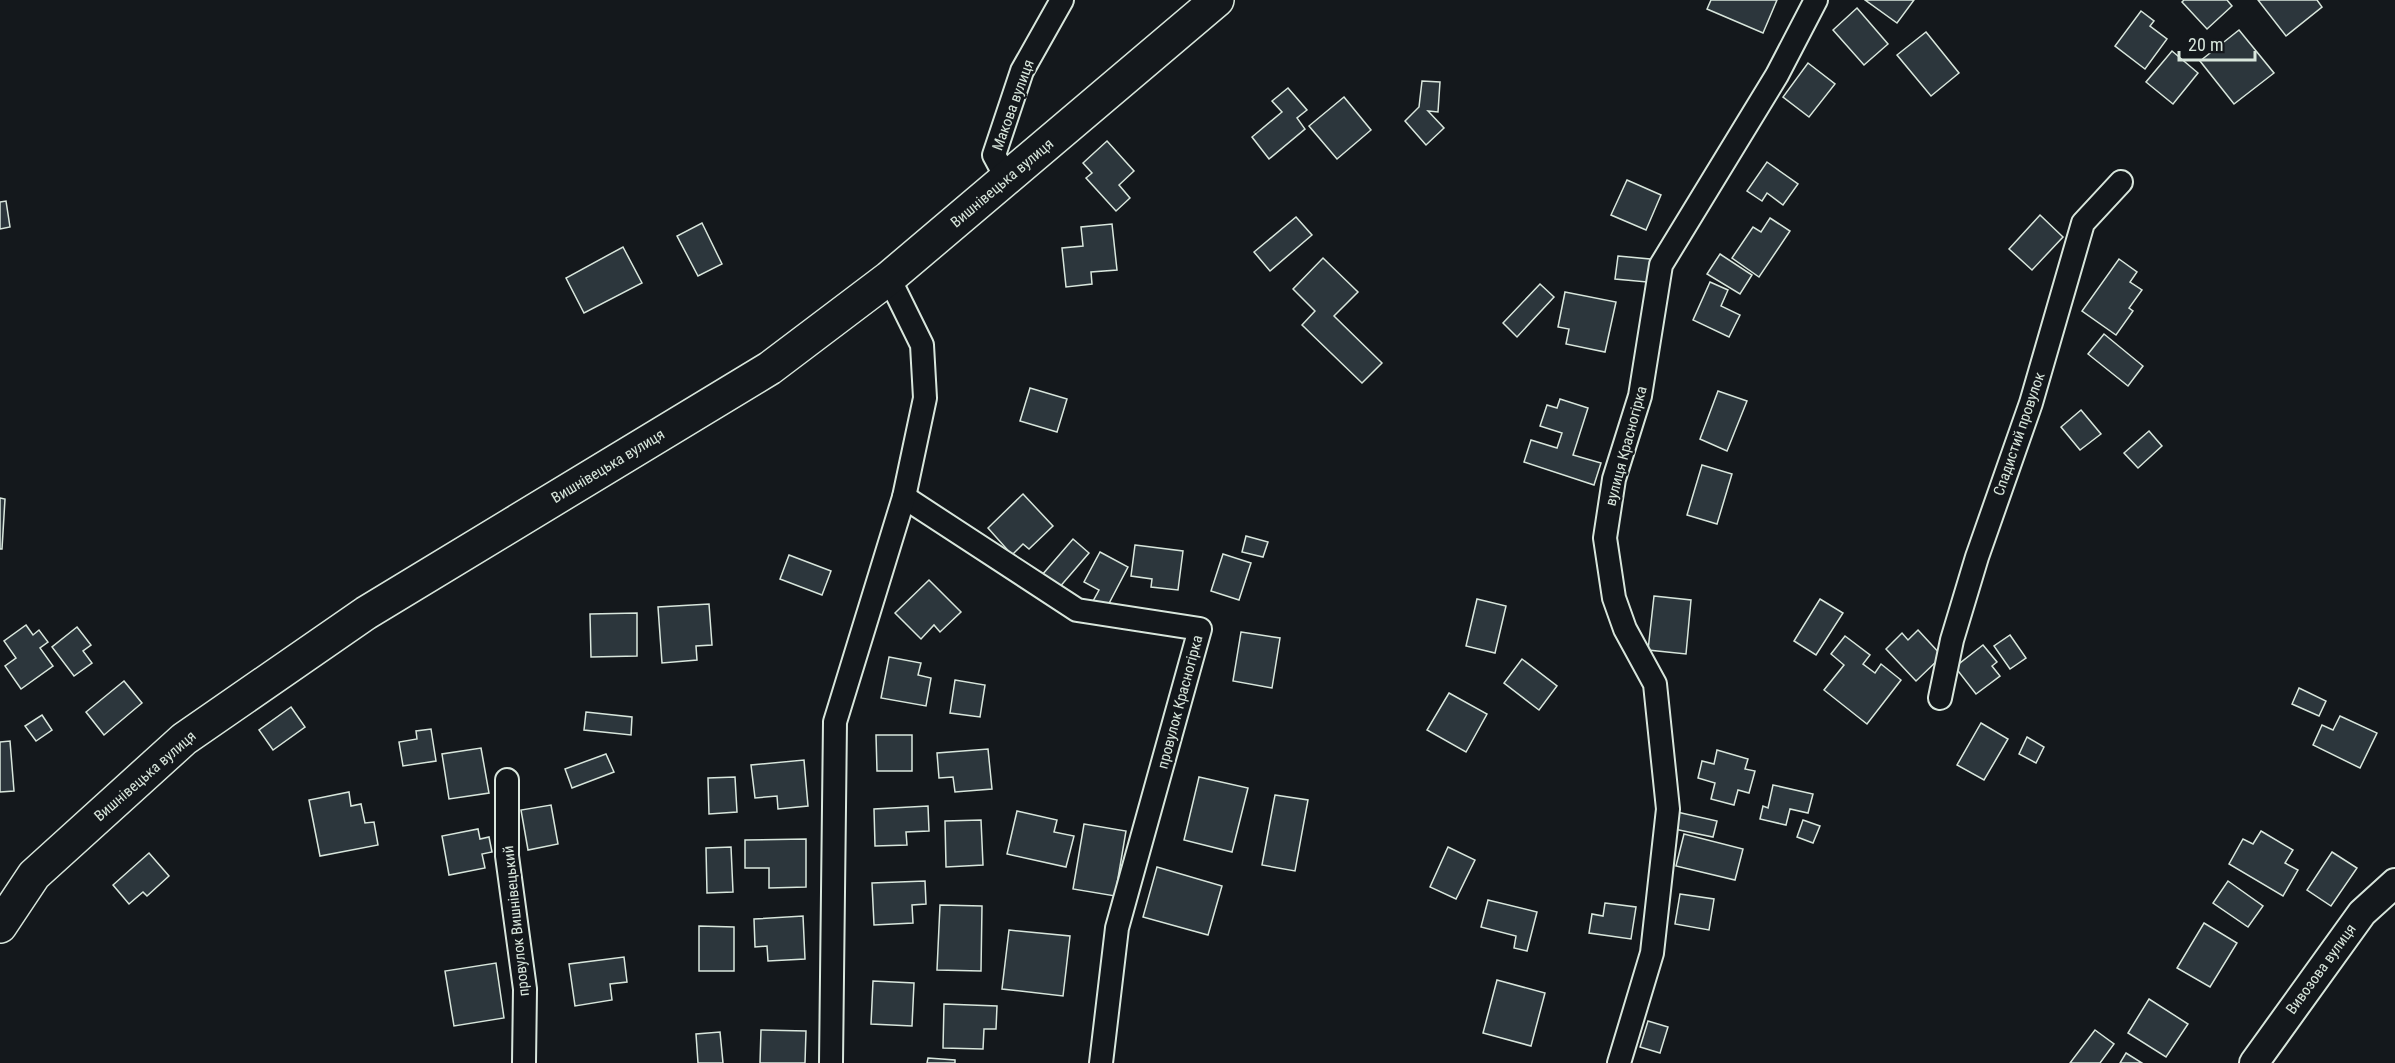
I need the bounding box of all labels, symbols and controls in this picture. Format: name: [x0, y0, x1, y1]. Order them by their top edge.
scale bar: [2179, 24, 2256, 62]
text: 20 m: [2188, 34, 2223, 55]
street label: Макова вулиця: [988, 57, 1038, 153]
street label: Вишнівецька вулиця: [947, 135, 1057, 231]
street label: Спадистий провулок: [1989, 370, 2049, 498]
street label: вулиця Красногірка: [1601, 384, 1651, 508]
street label: Вишнівецька вулиця: [548, 425, 668, 507]
street label: провулок Красногірка: [1154, 633, 1206, 771]
street label: Вишнівецька вулиця: [90, 727, 200, 825]
street label: провулок Вишнівецький: [499, 845, 533, 997]
street label: Вивозова вулиця: [2282, 920, 2360, 1018]

